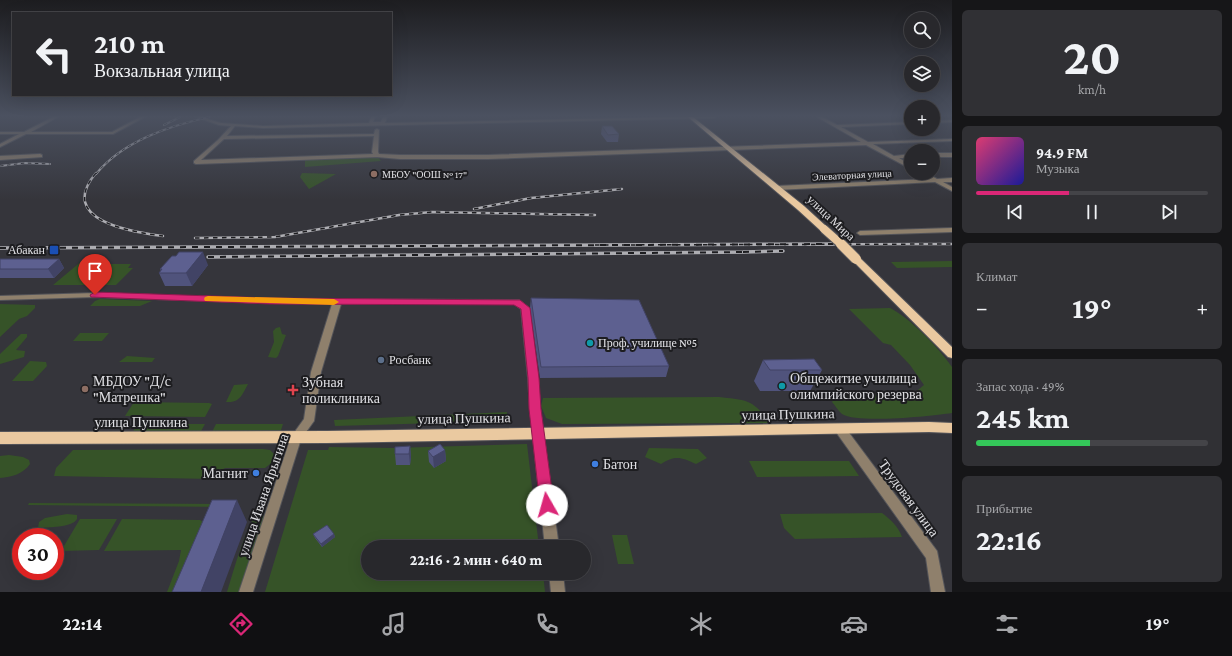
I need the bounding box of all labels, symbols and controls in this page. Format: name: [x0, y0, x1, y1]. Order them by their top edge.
map controls: [904, 12, 940, 180]
button: search: [904, 12, 940, 48]
text: 20: [1063, 27, 1121, 85]
icon: left: [28, 28, 80, 80]
text: 210 m: [94, 28, 165, 59]
button: layers: [904, 56, 940, 92]
text: Вокзальная улица: [94, 61, 230, 81]
text: km/h: [1078, 82, 1106, 97]
button: +: [904, 100, 940, 136]
button: −: [904, 144, 940, 180]
text: 94.9 FM: [1036, 145, 1088, 161]
text: Музыка: [1036, 161, 1080, 176]
street label: Элеваторная улица: [812, 167, 893, 183]
marker: МБОУ "ООШ № 17": [369, 169, 379, 179]
place label: МБОУ "ООШ № 17": [382, 169, 467, 180]
street label: улица Мира: [804, 192, 858, 244]
icon: previous: [1004, 201, 1026, 223]
icon: pause: [1081, 201, 1103, 223]
icon: next: [1158, 201, 1180, 223]
place label: Абакан: [8, 243, 46, 257]
marker: Абакан: [48, 244, 60, 256]
pin: [78, 254, 112, 295]
icon: arrive: [84, 260, 106, 282]
text: Климат: [976, 269, 1017, 284]
text: 19°: [1072, 291, 1112, 324]
text: −: [976, 295, 988, 320]
text: +: [1196, 295, 1208, 320]
place label: Проф. училище №5: [598, 336, 697, 350]
marker: Проф. училище №5: [585, 338, 595, 348]
place label: Росбанк: [389, 353, 431, 367]
marker: Росбанк: [376, 355, 386, 365]
place label: Общежитие училища олимпийского резерва: [790, 370, 923, 402]
place label: МБДОУ "Д/с "Матрешка": [93, 373, 171, 405]
place label: Зубная поликлиника: [302, 374, 381, 406]
text: Запас хода · 49%: [976, 379, 1064, 394]
marker: Общежитие училища олимпийского резерва: [777, 381, 787, 391]
marker: МБДОУ "Д/с "Матрешка": [80, 384, 90, 394]
marker: Зубная поликлиника: [287, 384, 299, 396]
text: 245 km: [976, 401, 1070, 434]
street label: улица Пушкина: [741, 405, 835, 423]
street label: улица Пушкина: [417, 409, 511, 427]
street label: улица Пушкина: [94, 414, 188, 430]
street label: улица Ивана Ярыгина: [234, 431, 292, 559]
place label: Батон: [603, 456, 638, 472]
street label: Трудовая улица: [876, 456, 943, 540]
marker: Батон: [590, 459, 600, 469]
place label: Магнит: [202, 465, 248, 481]
marker: Магнит: [251, 468, 261, 478]
position arrow: [526, 484, 568, 526]
text: Прибытие: [976, 501, 1033, 516]
text: 22:16: [976, 523, 1042, 556]
speed limit sign: 30: [12, 528, 64, 580]
text: 22:16 · 2 мин · 640 m: [410, 552, 542, 568]
icon: directions: [227, 610, 255, 638]
icon: music: [380, 610, 408, 638]
icon: phone: [533, 610, 561, 638]
icon: climate: [687, 610, 715, 638]
icon: car: [840, 610, 868, 638]
icon: filters: [993, 610, 1021, 638]
text: 22:14: [63, 614, 102, 634]
text: 19°: [1146, 614, 1169, 634]

